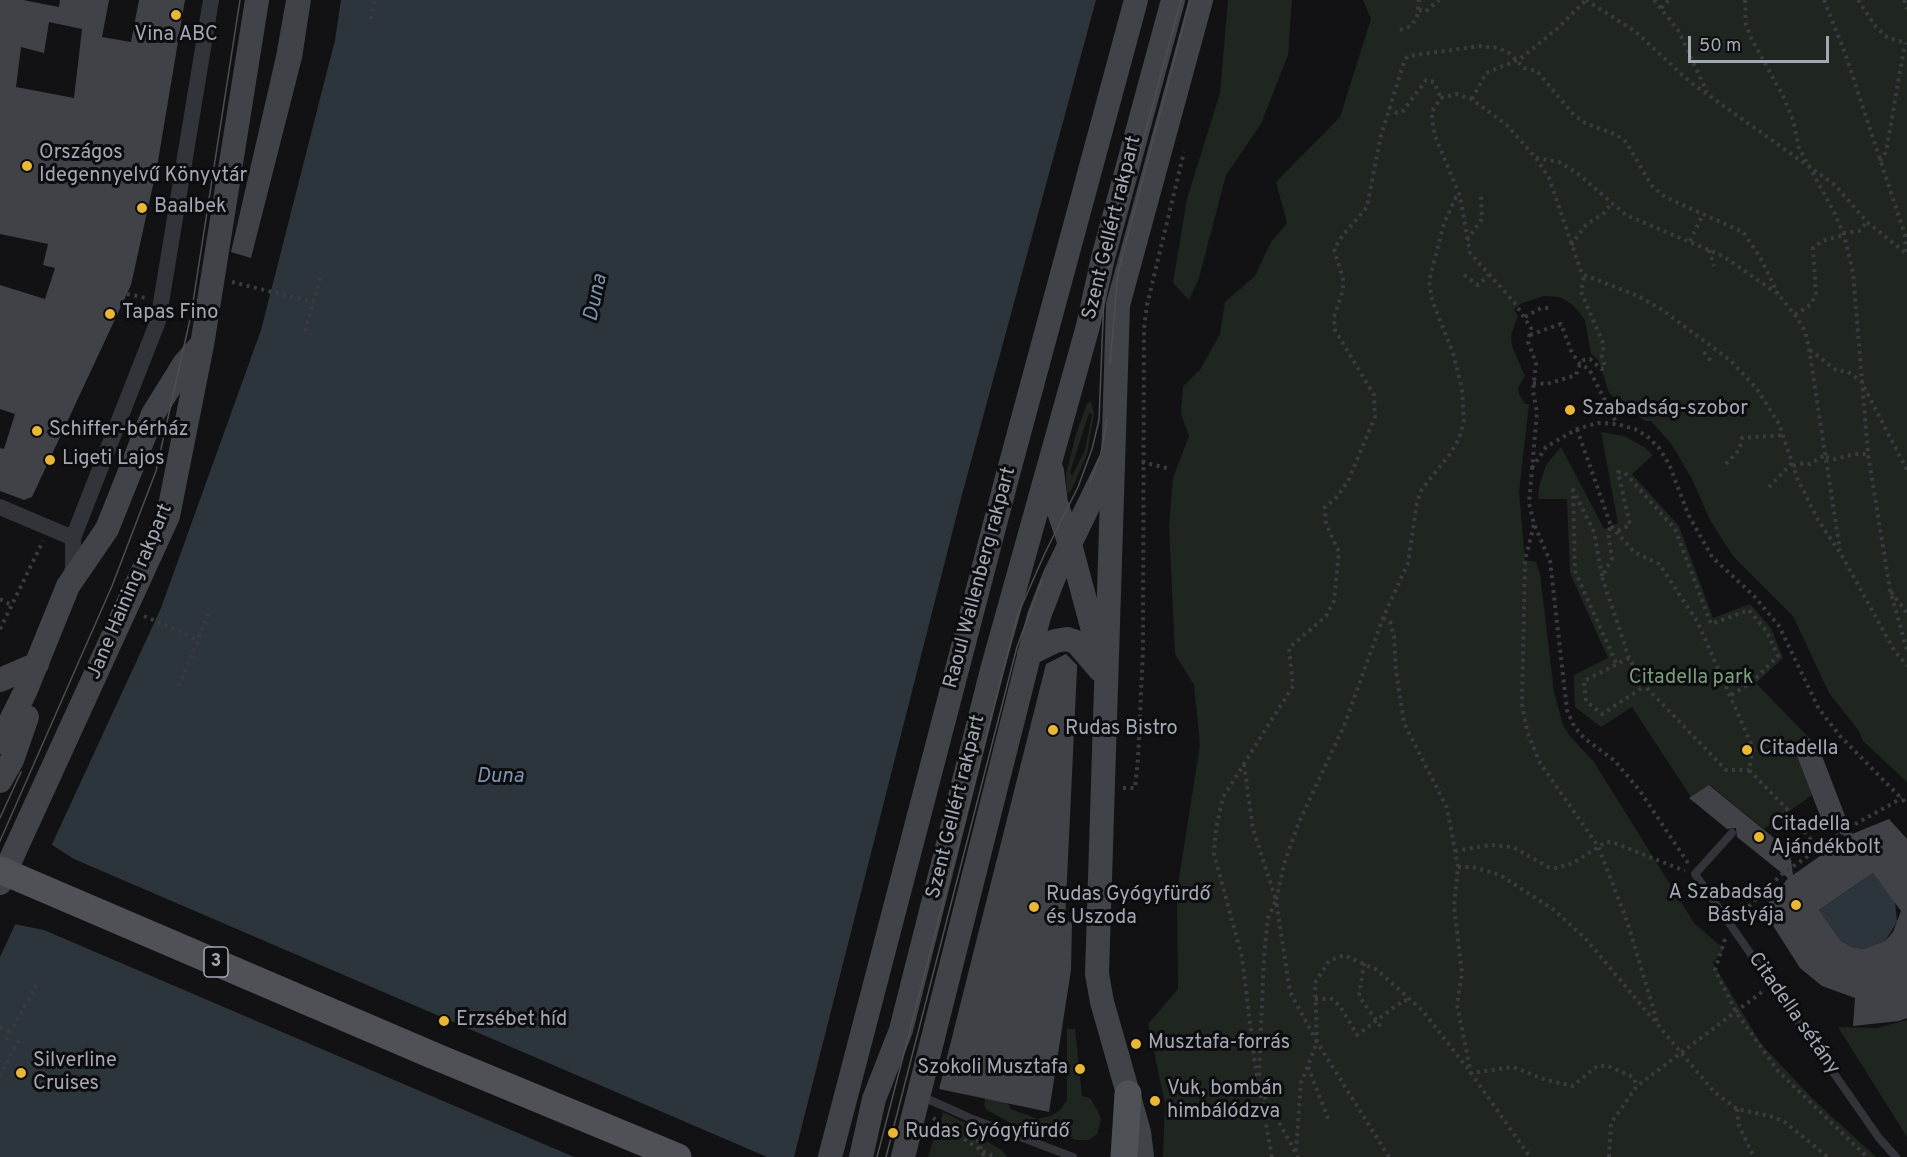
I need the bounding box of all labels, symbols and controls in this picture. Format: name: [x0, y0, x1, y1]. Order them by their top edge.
marker: Vina ABC: [169, 8, 183, 22]
place label: Vina ABC: [134, 24, 218, 48]
scale bar: [1691, 24, 1832, 62]
text: 50 m: [1699, 35, 1741, 58]
street label: Szent Gellért rakpart: [1079, 133, 1147, 323]
place label: Országos Idegennyelvű Könyvtár: [39, 142, 247, 189]
marker: Országos Idegennyelvű Könyvtár: [20, 159, 34, 173]
place label: Baalbek: [154, 196, 227, 220]
marker: Baalbek: [135, 201, 149, 215]
water label: Duna: [580, 272, 614, 324]
place label: Tapas Fino: [122, 302, 218, 326]
marker: Tapas Fino: [103, 307, 117, 321]
place label: Szabadság-szobor: [1582, 398, 1748, 422]
marker: Szabadság-szobor: [1563, 403, 1577, 417]
place label: Schiffer-bérház: [49, 419, 189, 443]
marker: Schiffer-bérház: [30, 424, 44, 438]
place label: Ligeti Lajos: [62, 448, 165, 472]
marker: Ligeti Lajos: [43, 453, 57, 467]
street label: Raoul Wallenberg rakpart: [940, 465, 1022, 691]
street label: Jane Haining rakpart: [83, 501, 179, 683]
park label: Citadella park: [1629, 667, 1753, 691]
street label: Szent Gellért rakpart: [923, 712, 991, 902]
place label: Rudas Bistro: [1065, 718, 1178, 742]
marker: Rudas Bistro: [1046, 723, 1060, 737]
place label: Citadella: [1759, 738, 1838, 762]
marker: Citadella: [1740, 743, 1754, 757]
water label: Duna: [476, 765, 524, 791]
place label: Citadella Ajándékbolt: [1771, 814, 1881, 861]
marker: Citadella Ajándékbolt: [1752, 830, 1766, 844]
place label: A Szabadság Bástyája: [1668, 882, 1784, 929]
place label: Rudas Gyógyfürdő és Uszoda: [1046, 884, 1211, 931]
marker: A Szabadság Bástyája: [1789, 898, 1803, 912]
marker: Rudas Gyógyfürdő és Uszoda: [1027, 900, 1041, 914]
road number: 3: [204, 947, 228, 977]
street label: Citadella sétány: [1742, 948, 1844, 1080]
place label: Erzsébet híd: [456, 1009, 567, 1033]
marker: Erzsébet híd: [437, 1014, 451, 1028]
place label: Musztafa-forrás: [1148, 1032, 1290, 1056]
marker: Musztafa-forrás: [1129, 1037, 1143, 1051]
place label: Silverline Cruises: [33, 1050, 117, 1097]
place label: Szokoli Musztafa: [917, 1057, 1068, 1081]
marker: Szokoli Musztafa: [1073, 1062, 1087, 1076]
marker: Silverline Cruises: [14, 1066, 28, 1080]
place label: Vuk, bombán himbálódzva: [1167, 1078, 1283, 1125]
marker: Vuk, bombán himbálódzva: [1148, 1094, 1162, 1108]
place label: Rudas Gyógyfürdő: [905, 1121, 1070, 1145]
marker: Rudas Gyógyfürdő: [886, 1126, 900, 1140]

